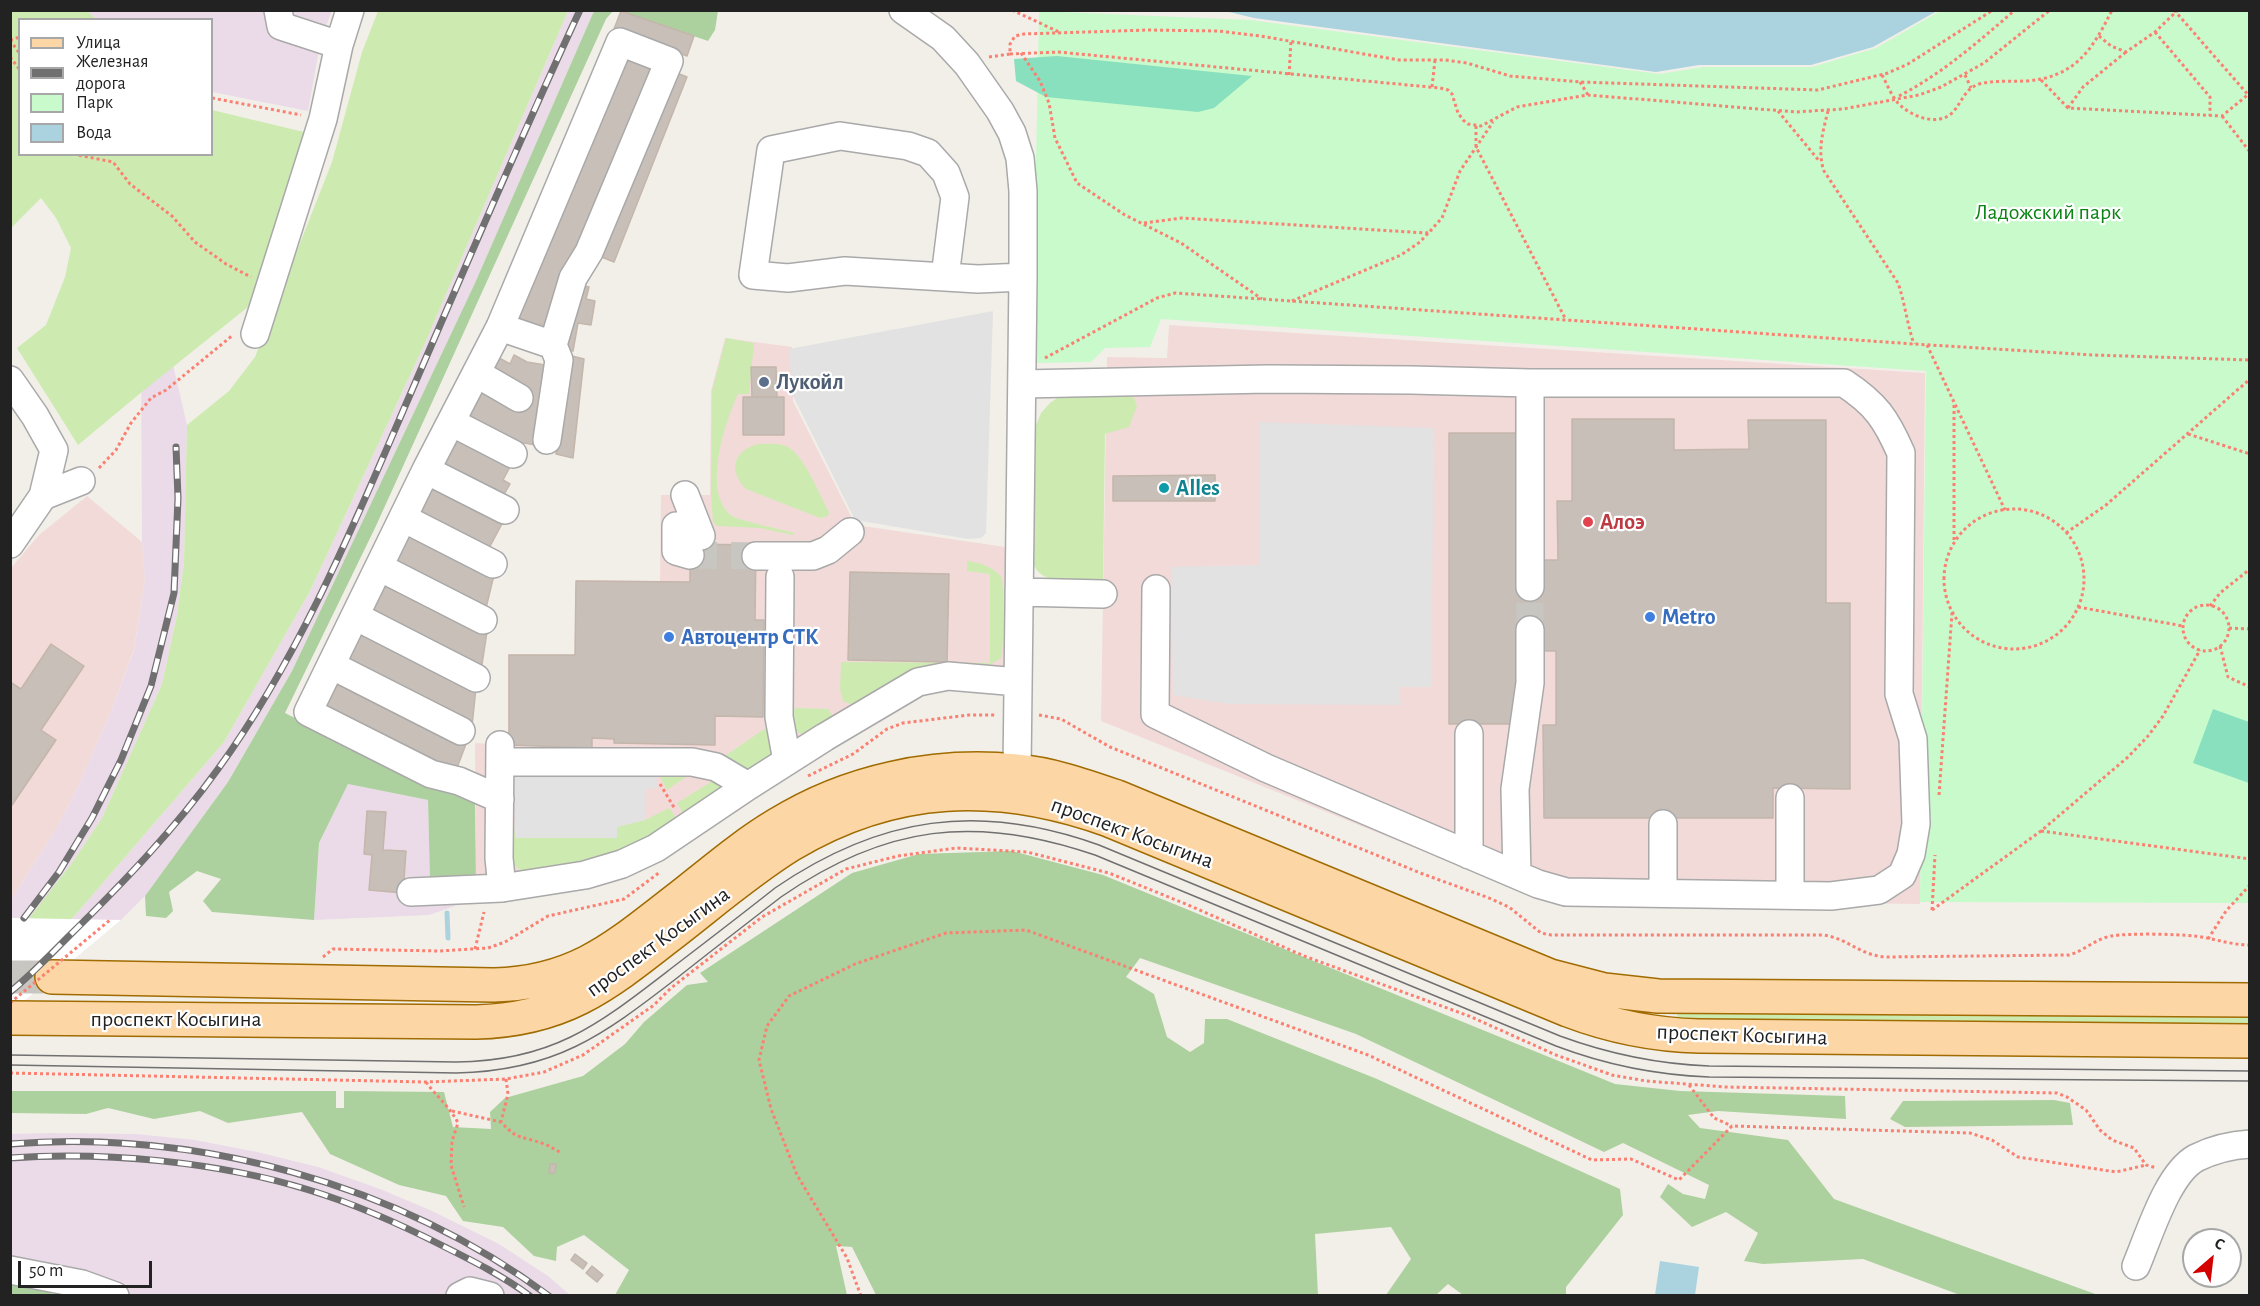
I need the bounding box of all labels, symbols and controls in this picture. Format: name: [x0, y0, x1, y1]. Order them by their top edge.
legend: [18, 18, 213, 156]
text: Улица: [76, 34, 121, 52]
text: Железная дорога: [76, 53, 148, 93]
text: Парк: [76, 94, 113, 112]
text: Вода: [76, 124, 112, 142]
park label: Ладожский парк: [1975, 199, 2121, 225]
place label: Лукойл: [776, 369, 844, 395]
marker: Лукойл: [757, 375, 771, 389]
place label: Alles: [1176, 475, 1220, 501]
marker: Alles: [1157, 481, 1171, 495]
place label: Алоэ: [1600, 509, 1645, 535]
marker: Алоэ: [1581, 515, 1595, 529]
place label: Metro: [1662, 604, 1716, 630]
marker: Metro: [1643, 610, 1657, 624]
place label: Автоцентр СТК: [681, 624, 819, 650]
marker: Автоцентр СТК: [662, 630, 676, 644]
street label: проспект Косыгина: [1047, 791, 1217, 875]
street label: проспект Косыгина: [581, 881, 735, 1003]
street label: проспект Косыгина: [90, 1006, 262, 1032]
street label: проспект Косыгина: [1656, 1019, 1828, 1051]
north arrow: [2182, 1228, 2242, 1288]
text: С: [2212, 1235, 2227, 1253]
scale bar: [21, 1249, 154, 1287]
text: 50 m: [29, 1262, 63, 1280]

